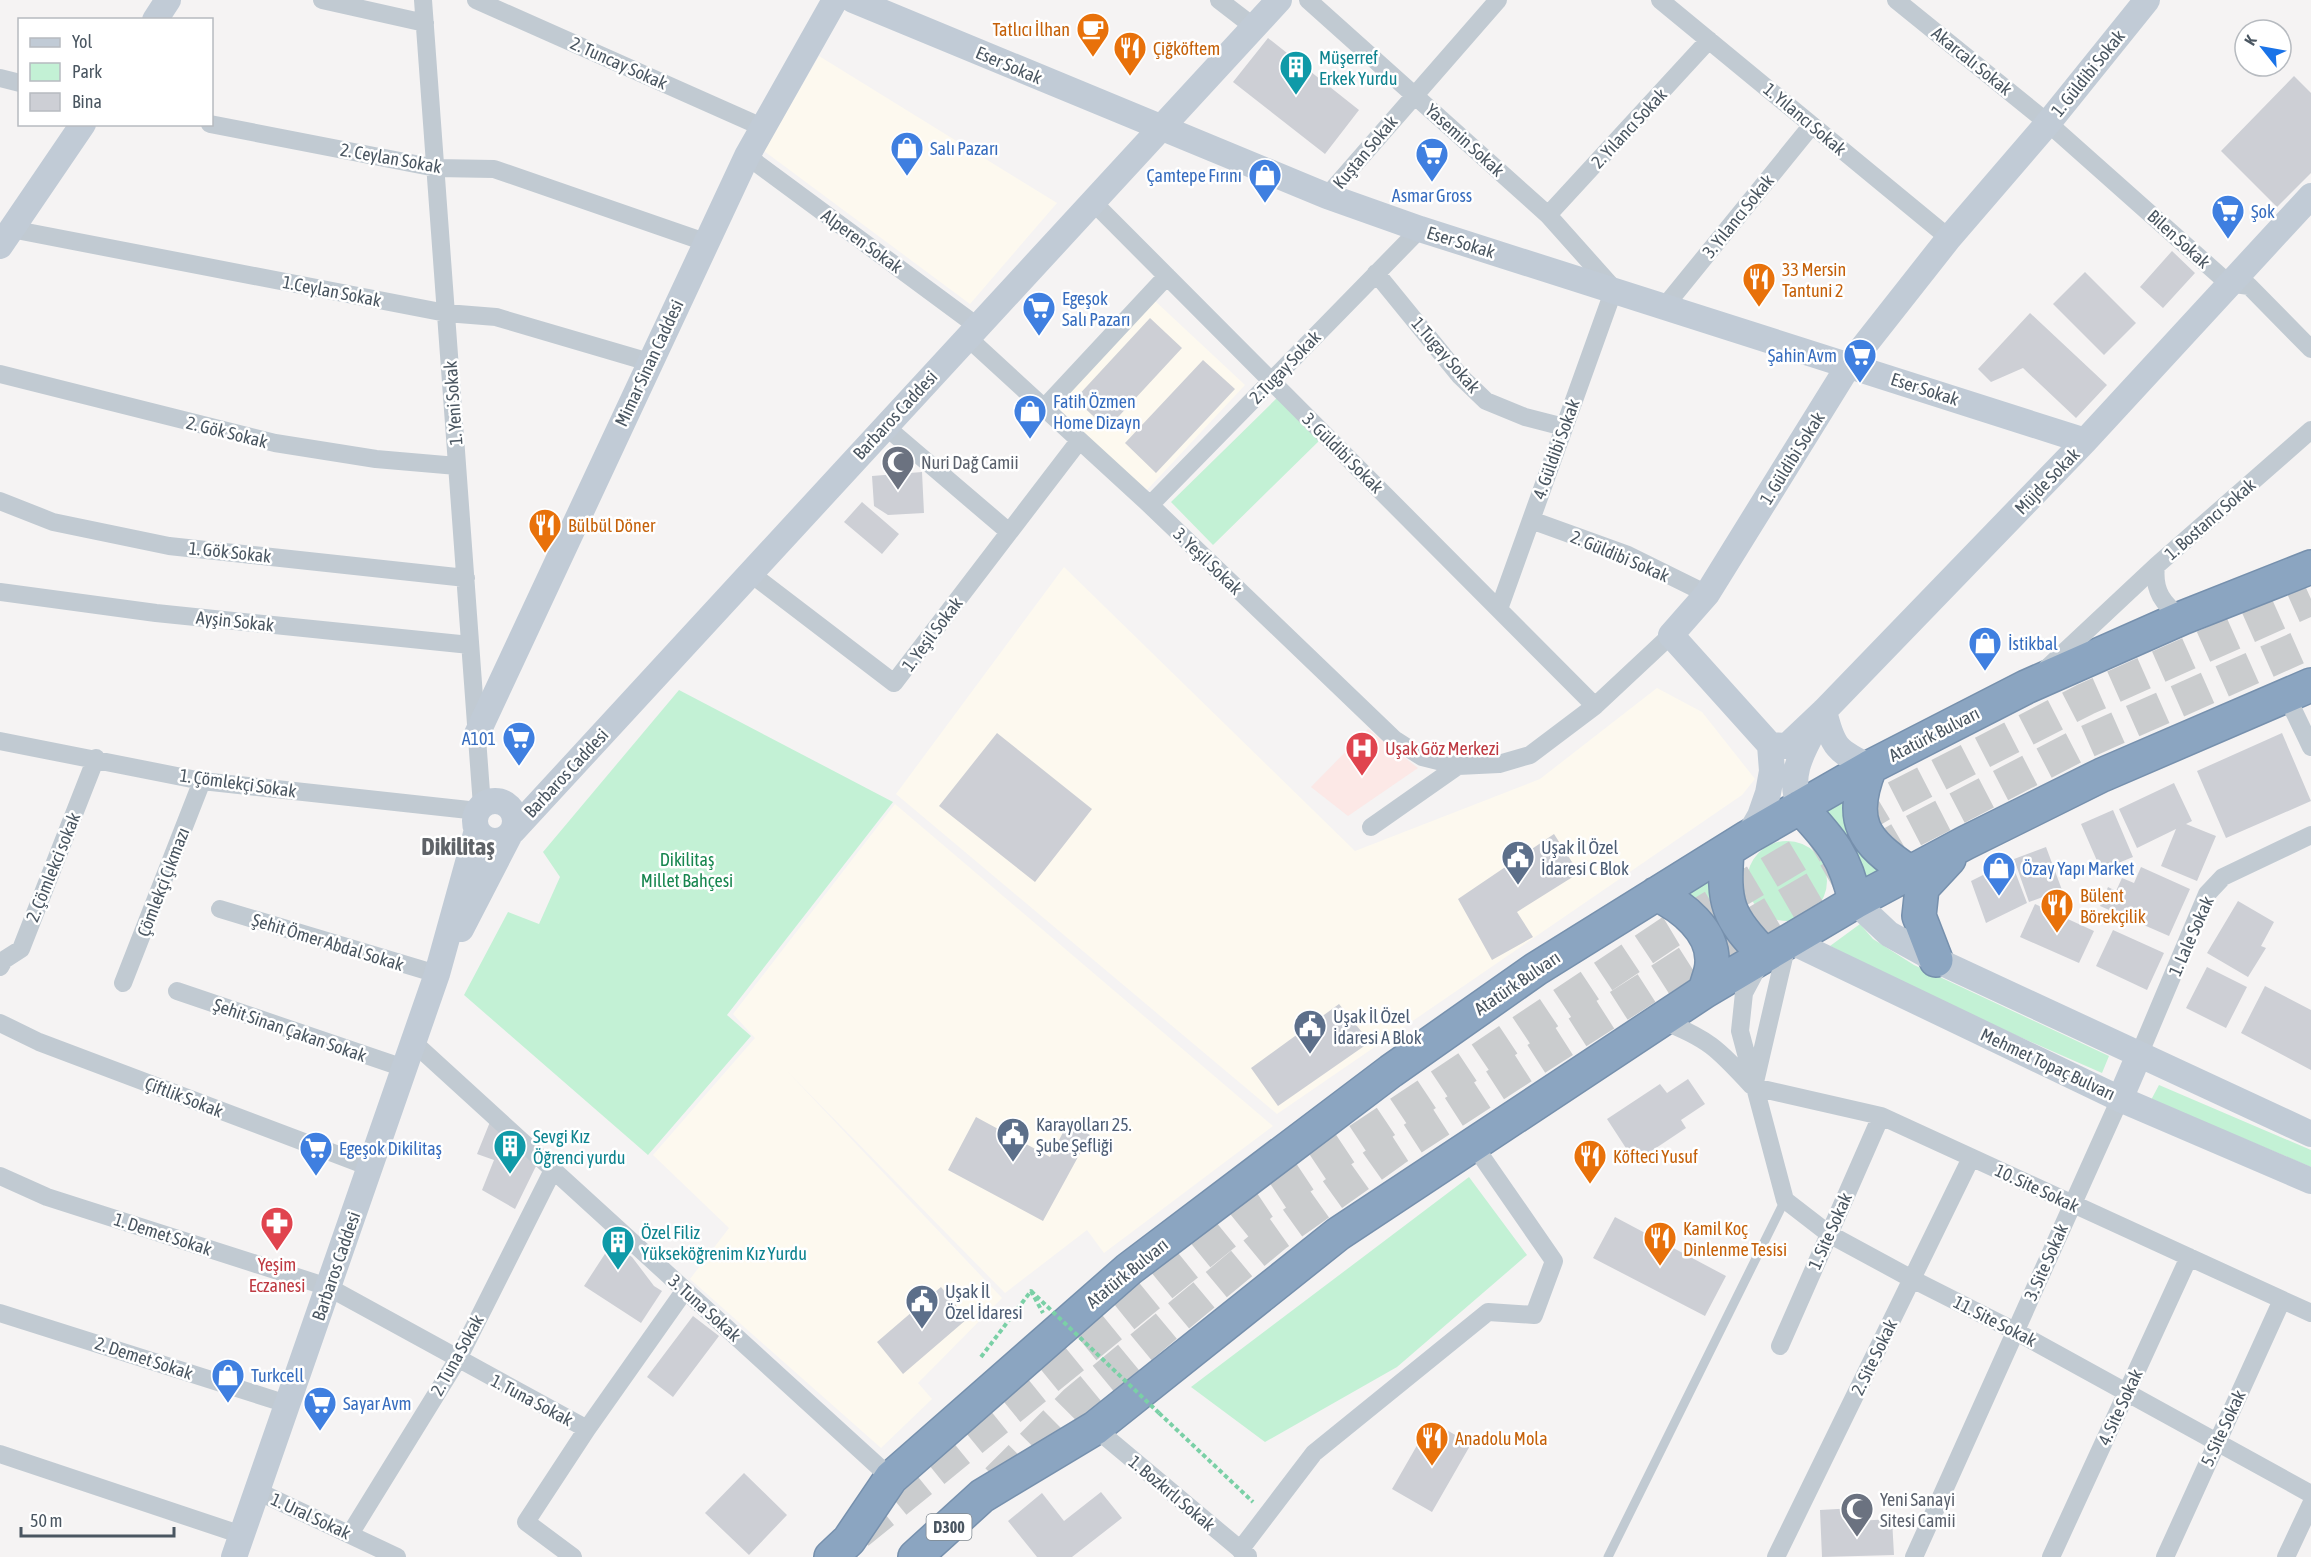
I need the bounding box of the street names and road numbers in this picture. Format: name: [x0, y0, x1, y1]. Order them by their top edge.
street label: Akarcalı Sokak: [1928, 22, 2016, 100]
street label: 1. Güldibi Sokak: [2047, 26, 2129, 120]
street label: 2. Tuncay Sokak: [567, 32, 671, 94]
street label: Eser Sokak: [973, 42, 1045, 88]
street label: 1. Yılancı Sokak: [1760, 78, 1851, 160]
street label: 2. Yılancı Sokak: [1587, 84, 1671, 172]
street label: Yasemin Sokak: [1421, 99, 1509, 181]
street label: Kuştan Sokak: [1328, 111, 1402, 193]
street label: 2. Ceylan Sokak: [339, 139, 443, 177]
street label: 3. Yılancı Sokak: [1698, 170, 1778, 262]
street label: Alperen Sokak: [817, 205, 907, 278]
street label: Bilen Sokak: [2143, 205, 2215, 273]
street label: Eser Sokak: [1424, 222, 1498, 262]
street label: 1.Ceylan Sokak: [281, 271, 383, 311]
street label: Mimar Sinan Caddesi: [610, 296, 688, 430]
street label: 1.Tugay Sokak: [1407, 313, 1485, 397]
street label: 2.Tugay Sokak: [1245, 326, 1325, 408]
street label: 1. Yeni Sokak: [440, 360, 466, 446]
street label: Barbaros Caddesi: [848, 366, 942, 464]
street label: Eser Sokak: [1888, 368, 1962, 410]
street label: 4. Güldibi Sokak: [1528, 396, 1584, 502]
street label: 3. Güldibi Sokak: [1298, 408, 1388, 498]
street label: 1. Güldibi Sokak: [1755, 408, 1829, 508]
street label: 2. Gök Sokak: [184, 412, 270, 452]
street label: Müjde Sokak: [2010, 443, 2084, 519]
street label: 1. Bostancı Sokak: [2160, 474, 2260, 564]
street label: 3. Yeşil Sokak: [1169, 523, 1247, 599]
street label: 2. Güldibi Sokak: [1568, 526, 1672, 586]
street label: 1. Gök Sokak: [188, 537, 272, 567]
street label: 1. Yeşil Sokak: [897, 593, 967, 675]
street label: Ayşin Sokak: [195, 606, 275, 636]
street label: Atatürk Bulvarı: [1885, 702, 1983, 766]
street label: Barbaros Caddesi: [519, 724, 613, 822]
street label: 1. Çömlekçi Sokak: [178, 764, 298, 802]
street label: 2. Çömlekci sokak: [21, 809, 85, 925]
street label: Çömlekçi Çıkmazı: [133, 824, 193, 940]
street label: 1. Lale Sokak: [2164, 893, 2218, 979]
street label: Şehit Ömer Abdal Sokak: [250, 909, 406, 975]
street label: Atatürk Bulvarı: [1470, 947, 1564, 1019]
street label: Şehit Sinan Çakan Sokak: [211, 994, 369, 1066]
street label: Mehmet Topaç Bulvarı: [1977, 1024, 2119, 1104]
street label: Çiftlik Sokak: [142, 1073, 226, 1122]
street label: 10. Site Sokak: [1992, 1159, 2082, 1217]
street label: 1. Site Sokak: [1804, 1189, 1856, 1273]
street label: 1. Demet Sokak: [112, 1208, 215, 1260]
street label: Barbaros Caddesi: [308, 1209, 364, 1323]
street label: 3. Site Sokak: [2020, 1220, 2072, 1304]
street label: Atatürk Bulvarı: [1082, 1234, 1172, 1312]
street label: 3. Tuna Sokak: [665, 1270, 745, 1346]
street label: 11. Site Sokak: [1950, 1291, 2040, 1351]
street label: 2. Tuna Sokak: [426, 1311, 488, 1399]
street label: 2. Site Sokak: [1847, 1316, 1901, 1398]
street label: 2. Demet Sokak: [93, 1332, 196, 1384]
street label: 4. Site Sokak: [2093, 1365, 2147, 1448]
street label: 1. Tuna Sokak: [488, 1370, 577, 1430]
street label: 5. Site Sokak: [2196, 1386, 2250, 1469]
street label: 1. Bozkırlı Sokak: [1125, 1451, 1219, 1535]
street label: 1. Ural Sokak: [268, 1488, 354, 1544]
road number: D300: [926, 1514, 972, 1540]

